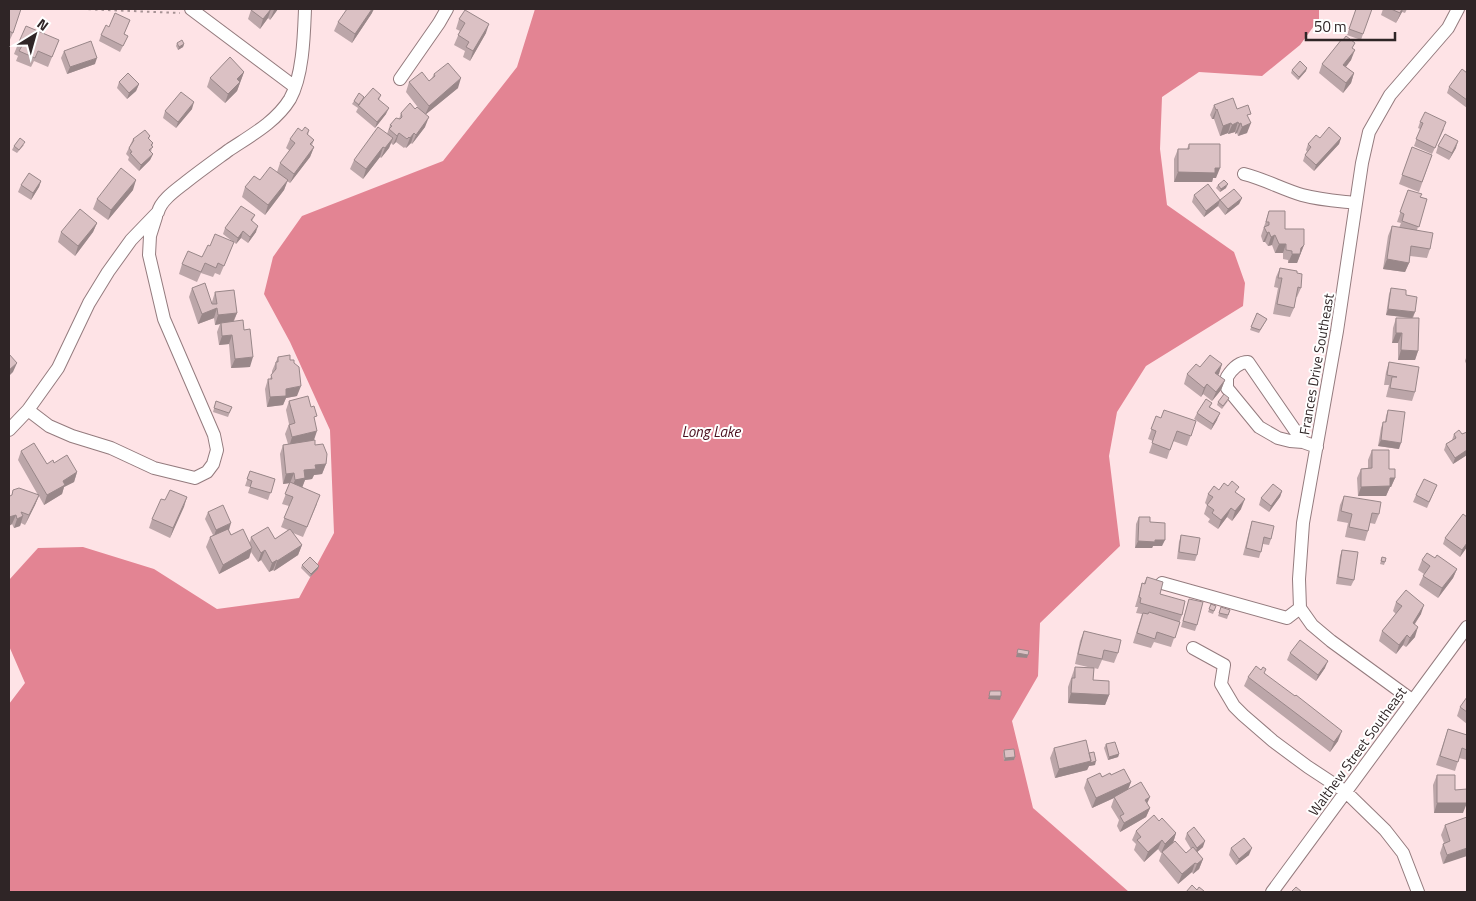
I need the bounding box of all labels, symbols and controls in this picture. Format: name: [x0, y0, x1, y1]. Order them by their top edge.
north arrow: [10, 10, 60, 60]
scale bar: [1306, 10, 1395, 42]
text: N: [33, 13, 53, 36]
text: 50 m: [1314, 15, 1347, 38]
street label: Frances Drive Southeast: [1293, 292, 1339, 436]
water label: Long Lake: [682, 420, 741, 443]
street label: Walthew Street Southeast: [1303, 682, 1411, 820]

